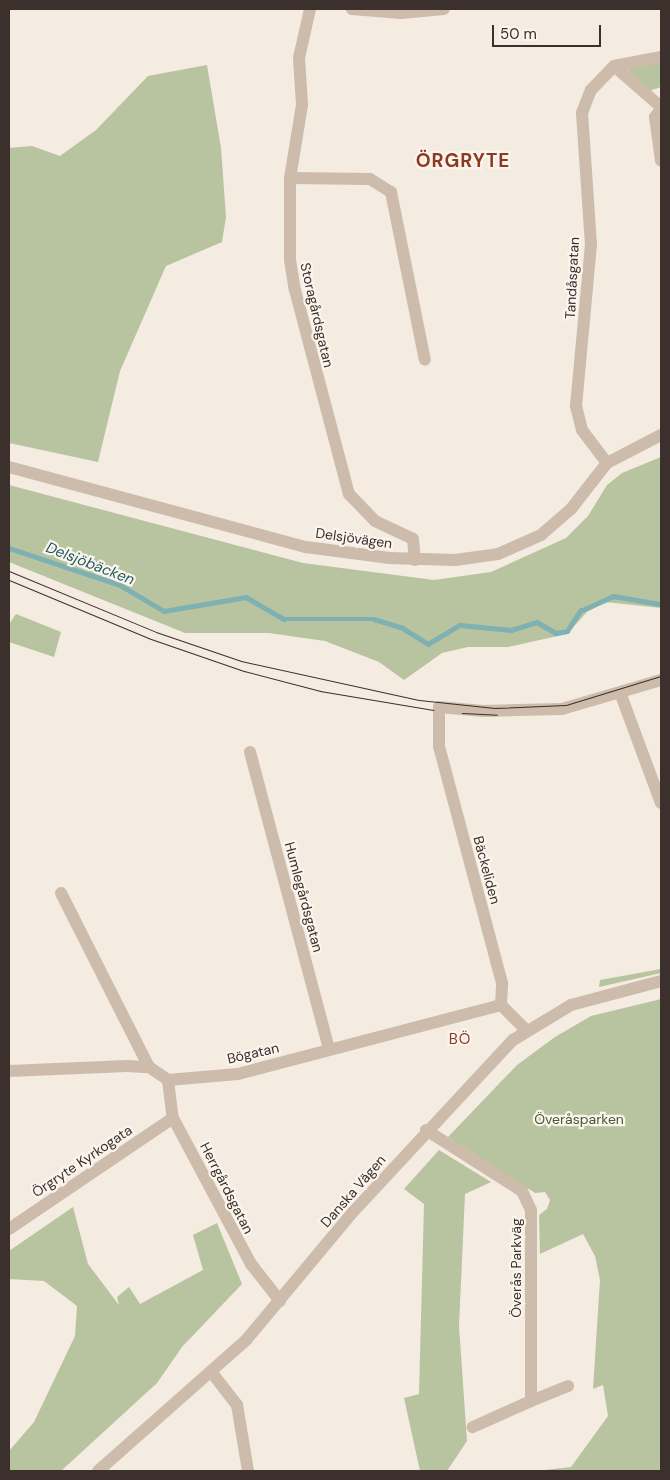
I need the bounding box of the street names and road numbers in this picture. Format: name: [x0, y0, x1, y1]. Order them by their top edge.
street label: Tandåsgatan: [561, 236, 583, 320]
street label: Storagårdsgatan: [297, 261, 337, 369]
street label: Delsjövägen: [315, 524, 393, 552]
street label: Bäckeliden: [470, 834, 504, 906]
street label: Humlegårdsgatan: [281, 840, 327, 954]
street label: Bögatan: [225, 1039, 281, 1067]
street label: Örgryte Kyrkogata: [29, 1121, 135, 1201]
street label: Herrgårdsgatan: [197, 1140, 257, 1236]
street label: Danska Vägen: [317, 1151, 389, 1231]
street label: Överås Parkväg: [508, 1218, 524, 1318]

